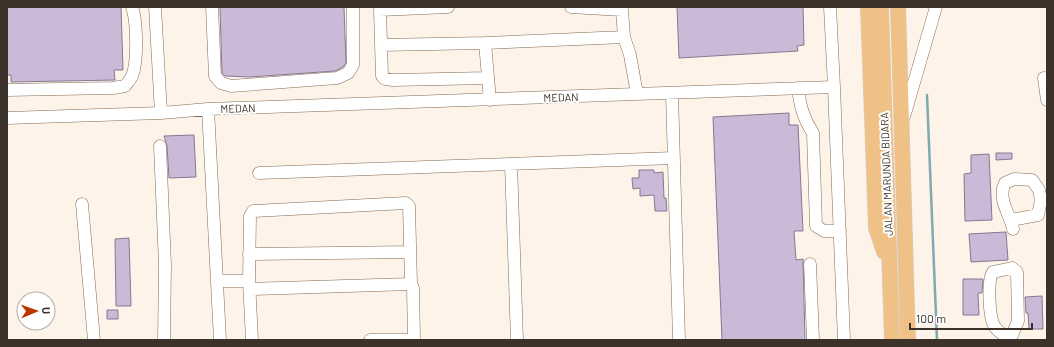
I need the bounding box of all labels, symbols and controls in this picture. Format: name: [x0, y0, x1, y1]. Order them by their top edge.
street label: MEDAN: [543, 90, 579, 104]
street label: MEDAN: [220, 101, 256, 115]
street label: JALAN MARUNDA BIDARA: [877, 112, 895, 236]
north arrow: [16, 291, 56, 331]
scale bar: [910, 305, 1032, 331]
text: U: [40, 307, 53, 314]
text: 100 m: [916, 311, 946, 325]

